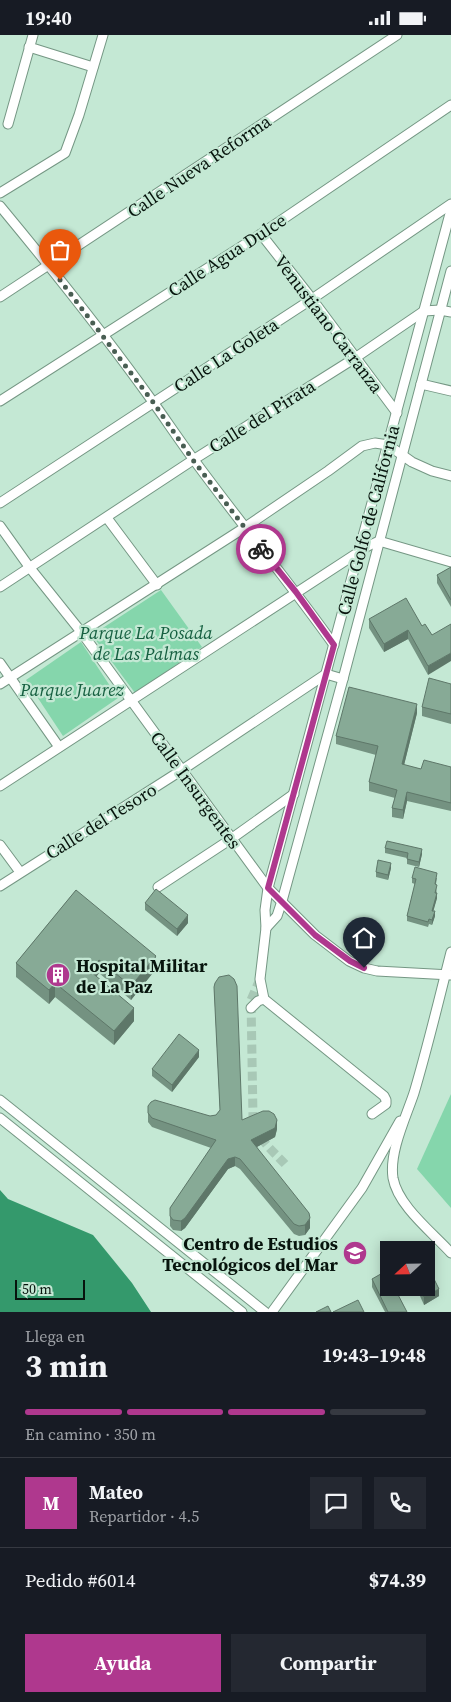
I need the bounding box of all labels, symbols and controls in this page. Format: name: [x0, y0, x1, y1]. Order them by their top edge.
text: 19:40: [25, 5, 72, 31]
street label: Calle Nueva Reforma: [122, 108, 277, 223]
street label: Calle Agua Dulce: [163, 207, 291, 303]
pin: [39, 229, 81, 280]
icon: bag: [46, 236, 74, 264]
street label: Venustiano Carranza: [269, 250, 390, 399]
street label: Calle La Goleta: [169, 311, 284, 398]
street label: Calle del Pirata: [204, 373, 321, 459]
street label: Calle Golfo de California: [331, 421, 406, 618]
courier: [236, 524, 286, 574]
icon: bike: [247, 535, 275, 563]
park label: Parque La Posada de Las Palmas: [78, 620, 213, 666]
park label: Parque Juarez: [19, 677, 125, 702]
street label: Calle Insurgentes: [145, 726, 247, 854]
street label: Calle del Tesoro: [41, 777, 162, 865]
pin: [343, 917, 385, 968]
icon: home: [350, 924, 378, 952]
place label: Hospital Militar de La Paz: [76, 953, 208, 999]
building icon: Hospital Militar de La Paz: [45, 962, 71, 988]
place label: Centro de Estudios Tecnológicos del Mar: [162, 1231, 339, 1277]
school or university icon: Centro de Estudios Tecnológicos del Mar: [342, 1240, 368, 1266]
north arrow: [380, 1241, 435, 1296]
map controls: [380, 1241, 435, 1296]
scale bar: [15, 1277, 85, 1300]
text: 50 m: [22, 1279, 52, 1299]
text: Llega en: [25, 1325, 85, 1347]
text: 19:43–19:48: [322, 1342, 426, 1368]
text: 3 min: [25, 1344, 108, 1388]
text: En camino · 350 m: [25, 1423, 156, 1445]
button: chat: [310, 1477, 362, 1529]
button: phone: [374, 1477, 426, 1529]
text: Mateo: [89, 1479, 143, 1505]
text: M: [42, 1490, 60, 1516]
text: Repartidor · 4.5: [89, 1505, 199, 1527]
text: Pedido #6014: [25, 1567, 136, 1593]
text: $74.39: [369, 1567, 426, 1593]
button: Ayuda: [25, 1634, 221, 1692]
button: Compartir: [231, 1634, 426, 1692]

